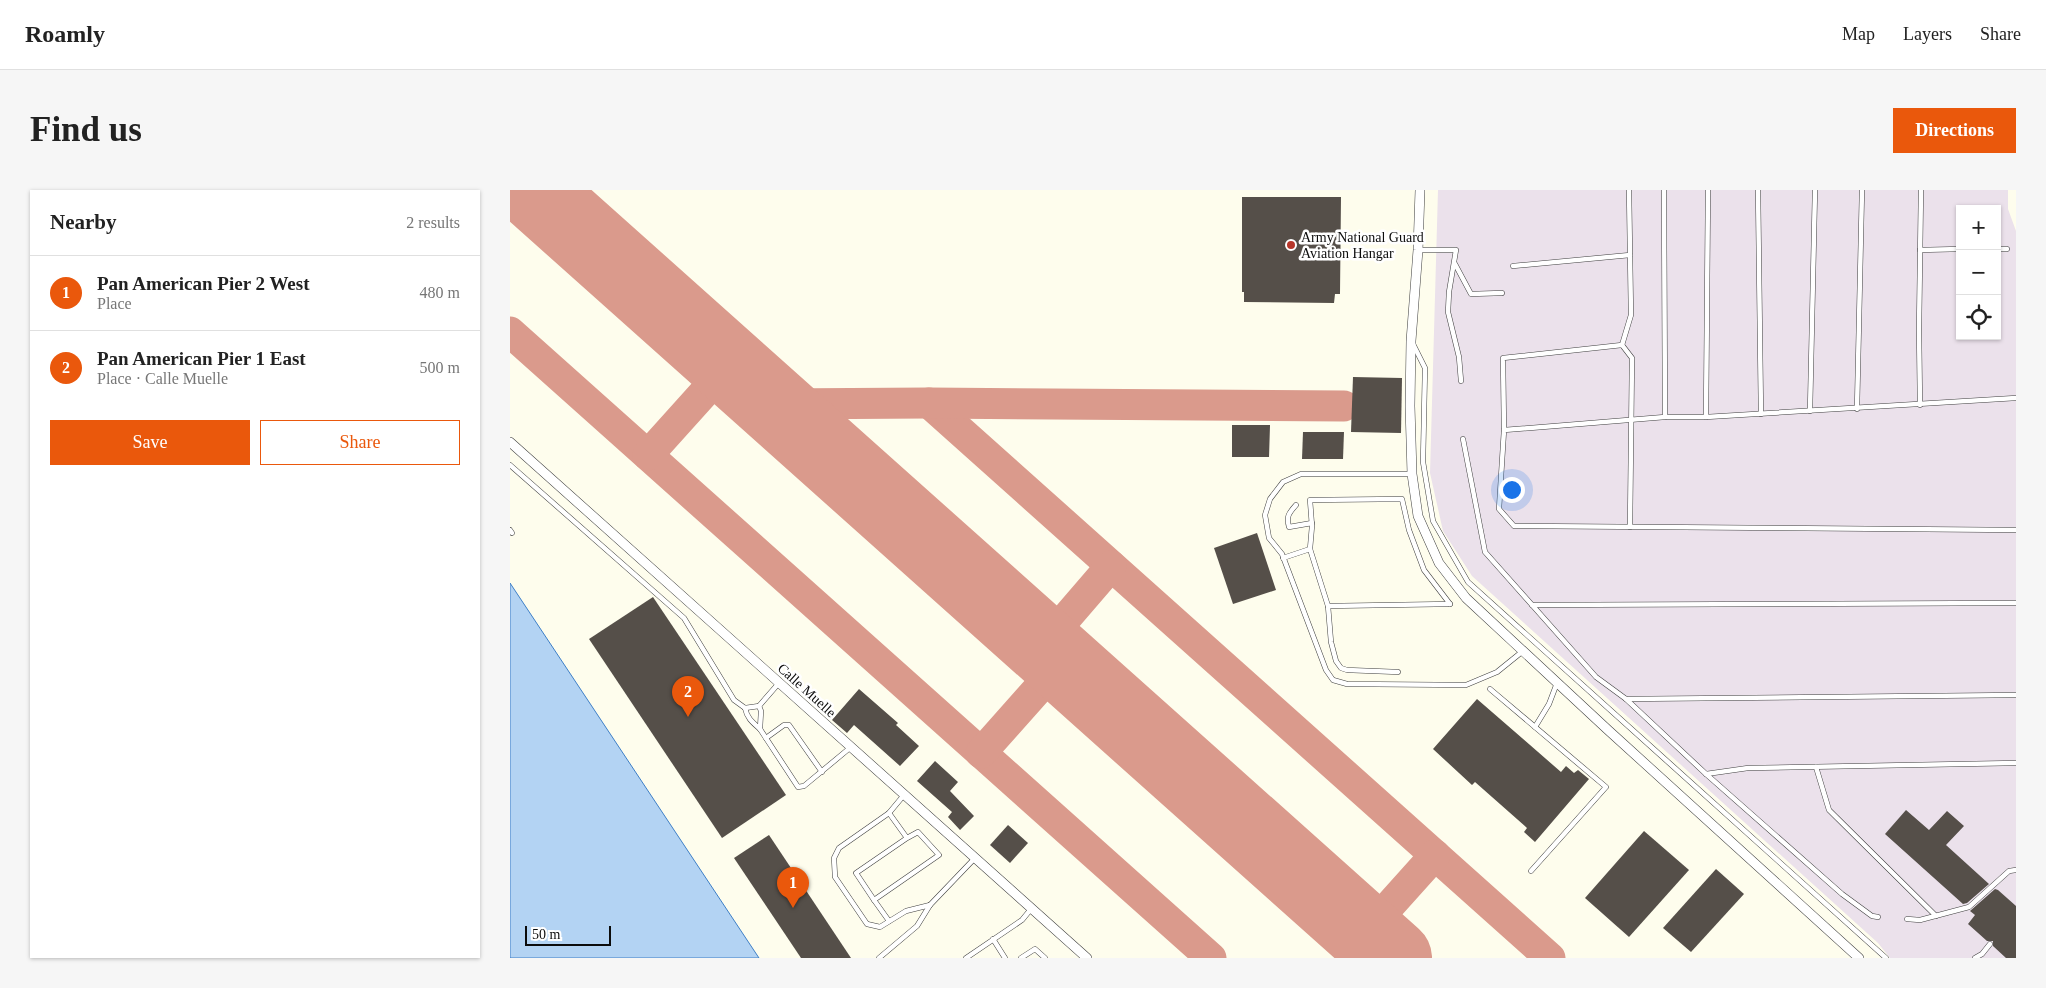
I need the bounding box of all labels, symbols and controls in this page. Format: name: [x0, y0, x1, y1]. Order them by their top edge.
text: Roamly: [25, 21, 105, 47]
text: Map: [1842, 24, 1875, 44]
text: Layers: [1903, 24, 1952, 44]
text: Share: [1980, 24, 2021, 44]
button: Directions: [1893, 108, 2016, 153]
text: Find us: [30, 110, 142, 149]
map controls: [1956, 205, 2001, 340]
button: +: [1956, 205, 2001, 250]
text: Nearby: [50, 210, 117, 234]
text: 2 results: [406, 214, 460, 231]
place label: Army National Guard Aviation Hangar: [1301, 230, 1424, 261]
marker: Army National Guard Aviation Hangar: [1285, 239, 1297, 251]
button: −: [1956, 250, 2001, 295]
text: Pan American Pier 2 West: [97, 273, 310, 294]
text: 1: [62, 284, 70, 301]
text: 480 m: [420, 284, 460, 301]
text: Place: [97, 295, 132, 312]
button: locate: [1956, 295, 2001, 340]
text: Pan American Pier 1 East: [97, 348, 306, 369]
text: 2: [62, 359, 70, 376]
text: 500 m: [420, 359, 460, 376]
text: Place · Calle Muelle: [97, 370, 228, 387]
button: Save: [50, 420, 250, 465]
button: Share: [260, 420, 460, 465]
your location: [1499, 477, 1525, 503]
street label: Calle Muelle: [775, 660, 839, 720]
pin: 2: [672, 676, 704, 717]
pin: 1: [777, 867, 809, 908]
scale bar: [525, 923, 611, 946]
text: 50 m: [532, 927, 560, 942]

